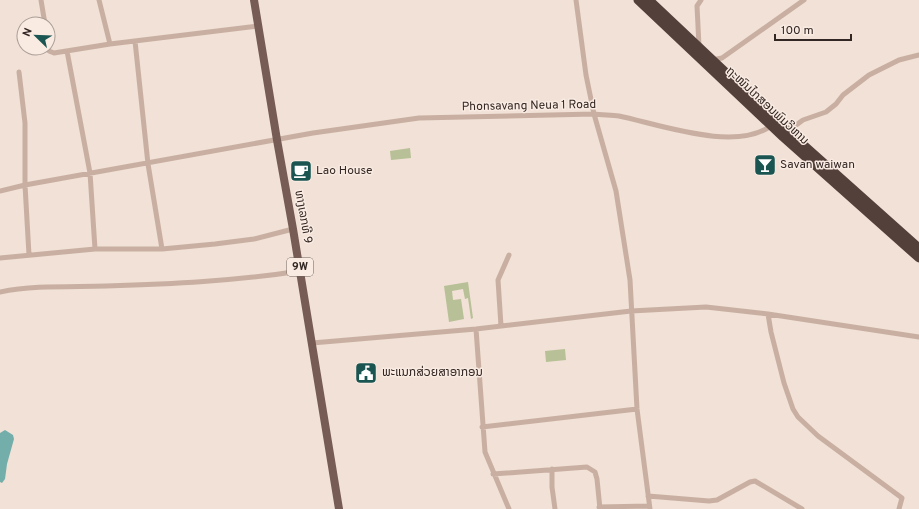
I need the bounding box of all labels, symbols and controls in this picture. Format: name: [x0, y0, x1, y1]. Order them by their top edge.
north arrow: [16, 16, 56, 56]
scale bar: [775, 16, 851, 42]
text: 100 m: [781, 23, 814, 39]
text: N: [20, 26, 36, 39]
street label: ຖະໜົນໄກສອນພົມວິຫານ: [722, 63, 812, 149]
street label: Phonsavang Neua 1 Road: [462, 97, 596, 115]
bar icon: Savan waiwan: [752, 152, 778, 178]
place label: Savan waiwan: [780, 157, 855, 173]
cafe icon: Lao House: [288, 158, 314, 184]
place label: Lao House: [316, 163, 373, 179]
street label: ທາງເລກທີ 9: [290, 189, 316, 245]
road number: 9W: [287, 258, 313, 276]
public building icon: ພະແນກສ່ວຍສາອາກອນ: [353, 360, 379, 386]
place label: ພະແນກສ່ວຍສາອາກອນ: [382, 365, 483, 381]

